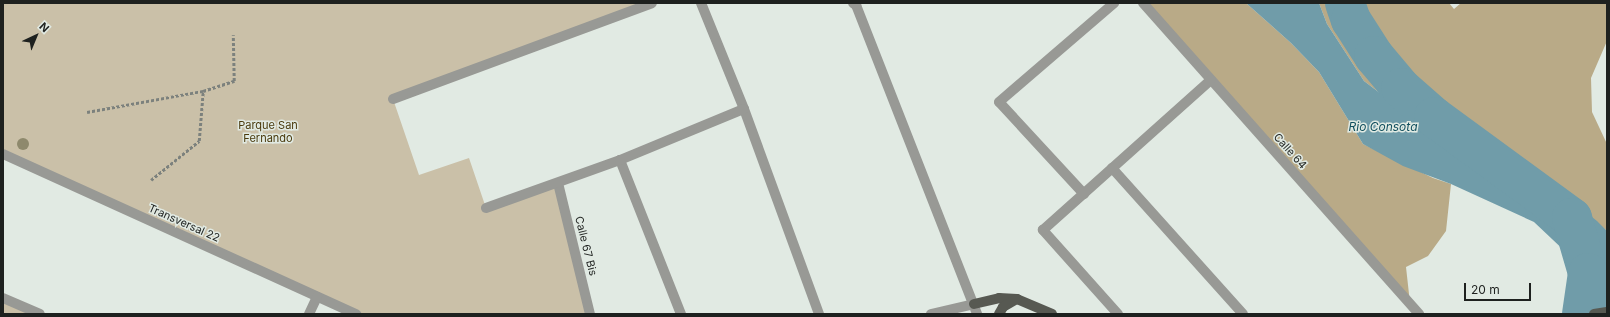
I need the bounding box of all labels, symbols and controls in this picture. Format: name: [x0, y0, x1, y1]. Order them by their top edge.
north arrow: [16, 16, 56, 56]
text: N: [36, 19, 52, 35]
park label: Parque San Fernando: [238, 119, 298, 145]
water label: Rio Consota: [1349, 120, 1417, 134]
street label: Calle 64: [1271, 131, 1309, 171]
street label: Transversal 22: [146, 201, 222, 245]
street label: Calle 67 Bis: [572, 215, 600, 277]
scale bar: [1466, 275, 1533, 301]
text: 20 m: [1471, 282, 1500, 297]

